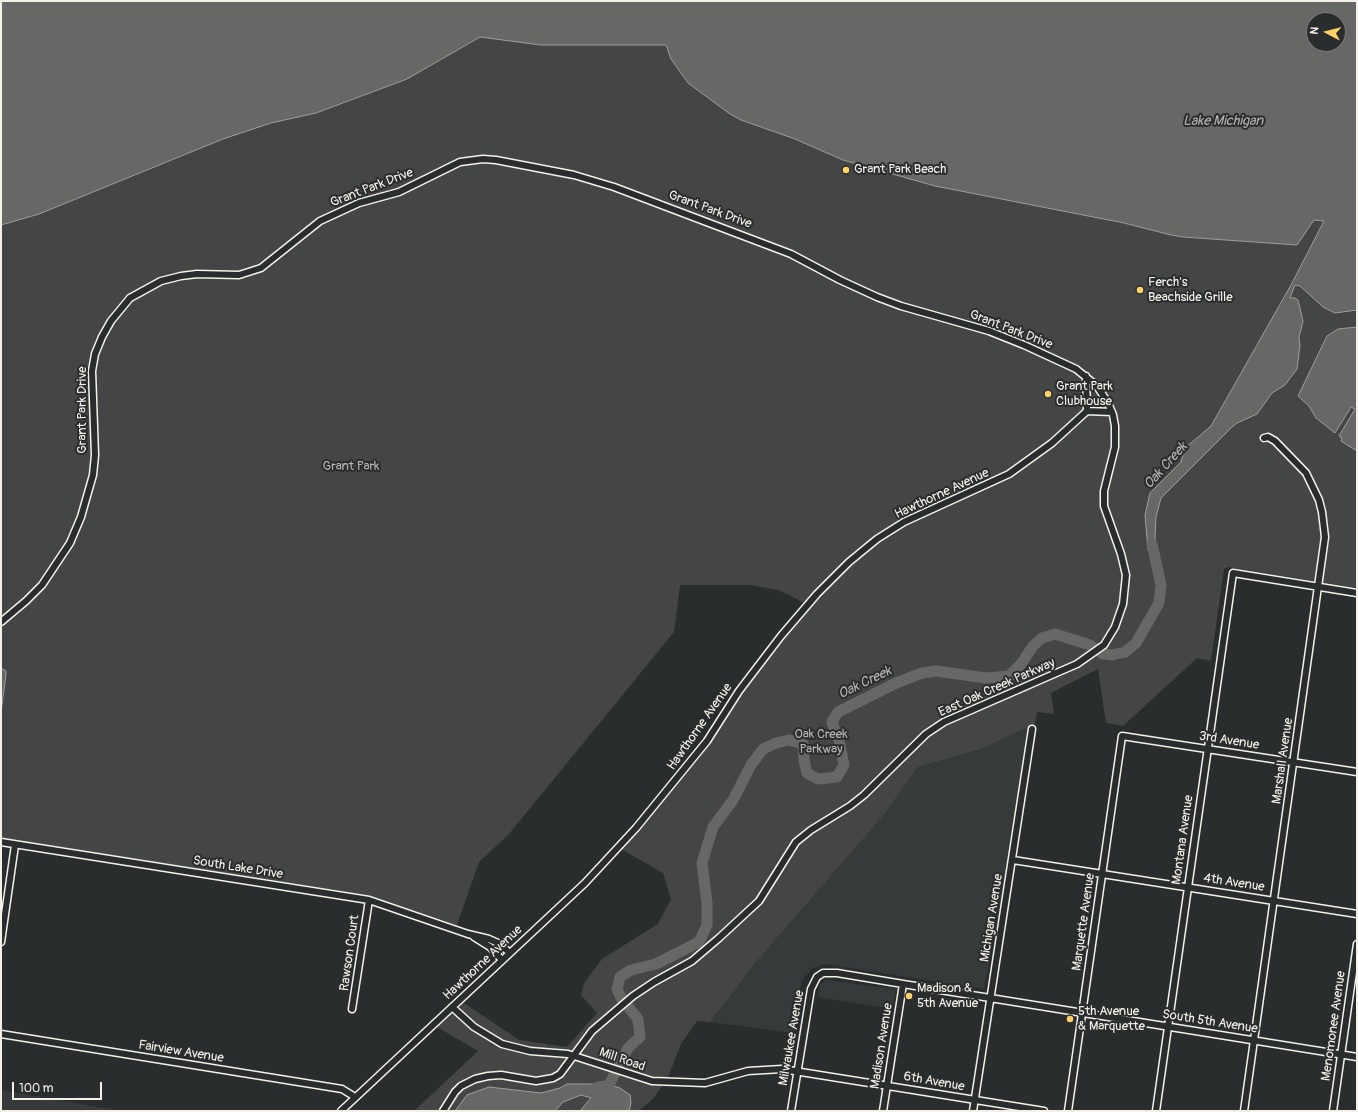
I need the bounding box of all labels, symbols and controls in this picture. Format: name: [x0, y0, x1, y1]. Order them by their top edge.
north arrow: [1306, 12, 1346, 52]
text: N: [1308, 26, 1321, 35]
water label: Lake Michigan: [1183, 113, 1263, 129]
place label: Grant Park Beach: [854, 162, 946, 178]
street label: Grant Park Drive: [328, 165, 416, 211]
marker: Grant Park Beach: [841, 165, 851, 175]
street label: Grant Park Drive: [666, 188, 754, 232]
place label: Ferch's Beachside Grille: [1148, 275, 1233, 306]
marker: Ferch's Beachside Grille: [1135, 285, 1145, 295]
street label: Grant Park Drive: [967, 307, 1055, 353]
street label: Grant Park Drive: [75, 366, 91, 454]
place label: Grant Park Clubhouse: [1056, 379, 1113, 410]
marker: Grant Park Clubhouse: [1043, 389, 1053, 399]
water label: Oak Creek: [1141, 439, 1191, 493]
park label: Grant Park: [323, 459, 379, 475]
street label: Hawthorne Avenue: [892, 465, 992, 523]
street label: East Oak Creek Parkway: [936, 655, 1058, 721]
water label: Oak Creek: [836, 663, 894, 703]
street label: Hawthorne Avenue: [664, 681, 736, 773]
street label: Marshall Avenue: [1269, 717, 1297, 805]
park label: Oak Creek Parkway: [794, 727, 848, 758]
street label: 3rd Avenue: [1198, 729, 1260, 753]
street label: Montana Avenue: [1169, 794, 1197, 886]
street label: South Lake Drive: [192, 853, 284, 883]
street label: 4th Avenue: [1202, 870, 1266, 896]
street label: Marquette Avenue: [1069, 872, 1099, 972]
street label: Michigan Avenue: [977, 873, 1007, 963]
street label: Rawson Court: [337, 914, 363, 992]
street label: Hawthorne Avenue: [440, 922, 526, 1004]
street label: Menomonee Avenue: [1319, 970, 1349, 1082]
place label: Madison & 5th Avenue: [917, 981, 978, 1012]
street label: Milwaukee Avenue: [776, 989, 808, 1087]
marker: Madison & 5th Avenue: [904, 991, 914, 1001]
street label: Madison Avenue: [867, 1002, 897, 1090]
place label: 5th Avenue & Marquette: [1078, 1004, 1145, 1035]
street label: South 5th Avenue: [1161, 1007, 1259, 1037]
marker: 5th Avenue & Marquette: [1065, 1014, 1075, 1024]
street label: Fairview Avenue: [137, 1038, 225, 1066]
street label: Mill Road: [597, 1045, 647, 1075]
street label: 6th Avenue: [902, 1069, 966, 1095]
scale bar: [14, 1074, 104, 1100]
text: 100 m: [19, 1081, 53, 1096]

